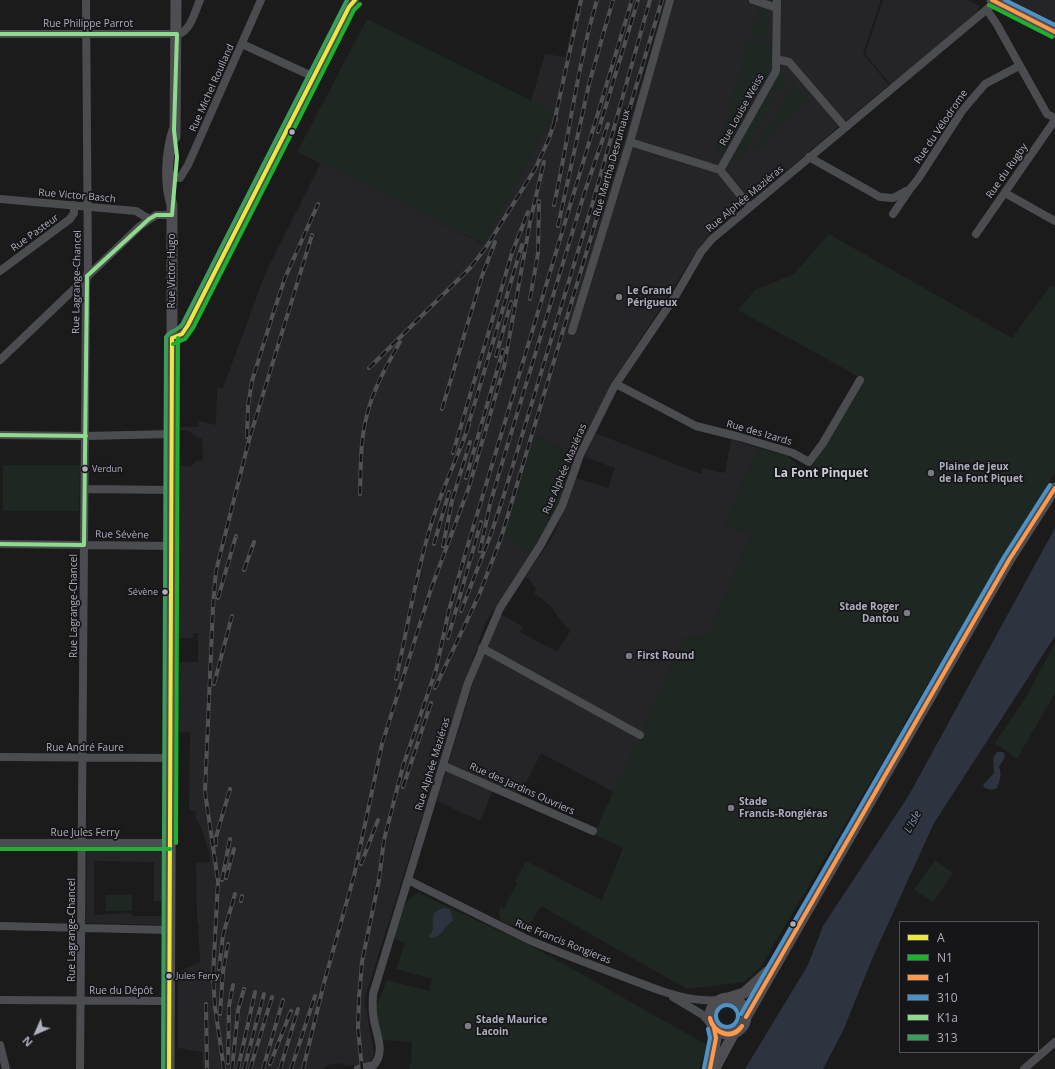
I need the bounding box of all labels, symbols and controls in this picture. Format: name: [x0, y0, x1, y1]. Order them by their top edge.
street label: Rue Philippe Parrot: [43, 18, 133, 30]
street label: Rue Michel Roulland: [187, 42, 237, 134]
street label: Rue Louise Weiss: [717, 72, 767, 148]
street label: Rue du Vélodrome: [912, 88, 970, 166]
street label: Rue Martha Desrumaux: [591, 108, 633, 218]
unlabelled marker: [287, 127, 297, 137]
street label: Rue du Rugby: [984, 141, 1030, 201]
street label: Rue Alphée Maziéras: [704, 163, 786, 235]
street label: Rue Victor Basch: [38, 187, 116, 205]
street label: Rue Pasteur: [9, 212, 61, 254]
street label: Rue Lagrange-Chancel: [70, 230, 84, 334]
street label: Rue Victor Hugo: [166, 233, 178, 309]
place label: Le Grand Périgueux: [627, 285, 677, 308]
marker: Le Grand Périgueux: [614, 292, 624, 302]
street label: Rue des Izards: [725, 418, 793, 448]
street label: Rue Alphée Maziéras: [540, 422, 590, 516]
place label: Plaine de jeux de la Font Piquet: [939, 461, 1023, 484]
marker: Verdun: [80, 464, 90, 474]
place label: Verdun: [92, 464, 123, 474]
district label: La Font Pinquet: [774, 467, 868, 481]
marker: Plaine de jeux de la Font Piquet: [926, 468, 936, 478]
street label: Rue Sévène: [95, 529, 149, 541]
street label: Rue Lagrange-Chancel: [68, 554, 80, 658]
place label: Sévène: [128, 587, 158, 597]
marker: Sévène: [160, 587, 170, 597]
place label: Stade Roger Dantou: [839, 601, 899, 624]
marker: Stade Roger Dantou: [902, 608, 912, 618]
place label: First Round: [637, 650, 694, 662]
marker: First Round: [624, 651, 634, 661]
street label: Rue Alphée Maziéras: [413, 716, 453, 812]
street label: Rue André Faure: [46, 742, 124, 754]
street label: Rue des Jardins Ouvriers: [467, 760, 577, 818]
place label: Stade Francis-Rongiéras: [739, 796, 828, 820]
marker: Stade Francis-Rongiéras: [726, 803, 736, 813]
water label: L'Isle: [902, 808, 924, 836]
street label: Rue Jules Ferry: [51, 827, 119, 839]
street label: Rue Lagrange-Chancel: [66, 878, 78, 982]
street label: Rue Francis Rongieras: [513, 917, 613, 967]
unlabelled marker: [788, 919, 798, 929]
legend: [899, 921, 1039, 1053]
text: A: [937, 929, 945, 946]
text: N1: [937, 949, 953, 966]
text: e1: [937, 969, 951, 986]
marker: Jules Ferry: [164, 971, 174, 981]
place label: Jules Ferry: [176, 971, 219, 981]
street label: Rue du Dépôt: [89, 985, 153, 997]
text: 310: [937, 989, 958, 1006]
text: K1a: [937, 1009, 958, 1026]
north arrow: [16, 1013, 56, 1053]
place label: Stade Maurice Lacoin: [476, 1014, 547, 1038]
marker: Stade Maurice Lacoin: [463, 1021, 473, 1031]
text: 313: [937, 1029, 958, 1046]
text: N: [19, 1033, 36, 1050]

